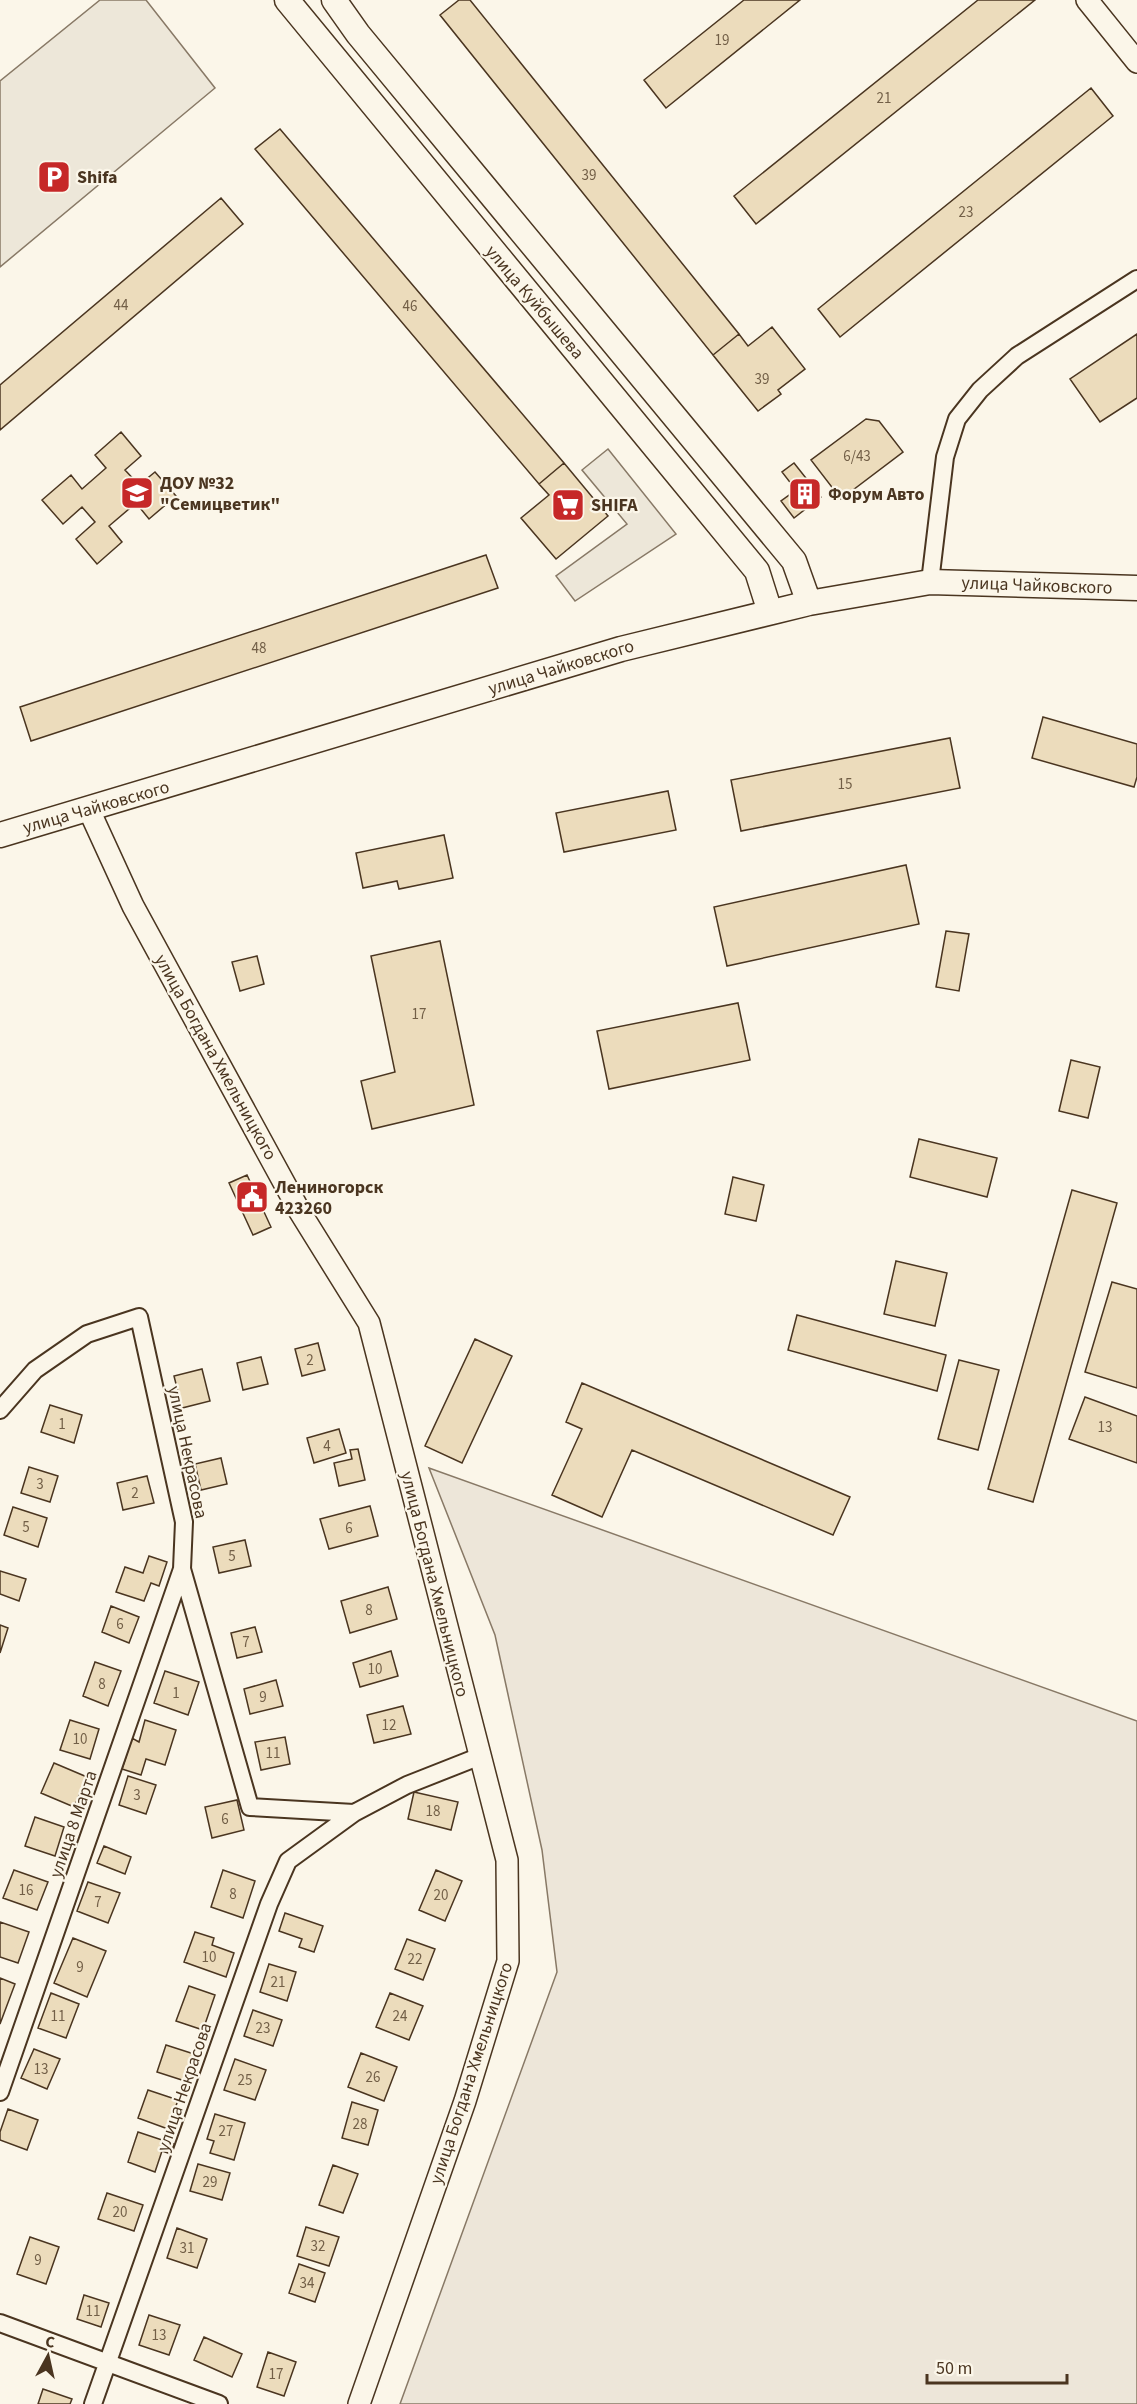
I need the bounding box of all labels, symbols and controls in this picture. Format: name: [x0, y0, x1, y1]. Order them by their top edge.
house number: 19: [715, 30, 729, 51]
house number: 21: [877, 88, 891, 109]
parking icon: Shifa: [36, 159, 72, 195]
place label: Shifa: [77, 165, 118, 190]
house number: 39: [582, 165, 596, 186]
house number: 23: [959, 202, 973, 223]
street label: улица Куйбышева: [479, 240, 590, 365]
house number: 44: [114, 295, 129, 316]
house number: 46: [403, 296, 417, 317]
house number: 39: [755, 369, 769, 390]
house number: 6/43: [843, 446, 871, 467]
place label: ДОУ №32 "Семицветик": [160, 471, 280, 517]
school or university icon: ДОУ №32 "Семицветик": [119, 475, 155, 511]
building icon: Форум Авто: [787, 476, 823, 512]
place label: Форум Авто: [828, 482, 925, 507]
supermarket icon: SHIFA: [550, 487, 586, 523]
place label: SHIFA: [591, 493, 638, 518]
street label: улица Чайковского: [961, 570, 1113, 601]
street label: улица Чайковского: [485, 633, 637, 702]
house number: 48: [252, 638, 266, 659]
house number: 15: [838, 774, 852, 795]
street label: улица Чайковского: [20, 775, 172, 840]
street label: улица Богдана Хмельницкого: [148, 950, 283, 1165]
house number: 17: [412, 1004, 426, 1025]
place label: Лениногорск 423260: [274, 1175, 383, 1221]
public building icon: Лениногорск 423260: [234, 1179, 270, 1215]
house number: 2: [306, 1350, 314, 1371]
street label: улица Некрасова: [161, 1383, 214, 1521]
house number: 1: [58, 1414, 66, 1435]
house number: 13: [1098, 1417, 1112, 1438]
house number: 4: [323, 1436, 331, 1457]
street label: улица Богдана Хмельницкого: [394, 1469, 475, 1700]
house number: 3: [36, 1474, 44, 1495]
house number: 2: [131, 1483, 139, 1504]
house number: 5: [22, 1517, 30, 1538]
house number: 6: [345, 1518, 353, 1539]
house number: 5: [228, 1546, 236, 1567]
house number: 8: [365, 1600, 373, 1621]
house number: 6: [116, 1614, 124, 1635]
house number: 7: [242, 1632, 250, 1653]
house number: 10: [368, 1659, 382, 1680]
house number: 8: [98, 1674, 106, 1695]
house number: 1: [172, 1683, 180, 1704]
house number: 9: [259, 1687, 267, 1708]
house number: 12: [382, 1715, 396, 1736]
house number: 10: [73, 1729, 87, 1750]
house number: 11: [266, 1743, 280, 1764]
street label: улица 8 Марта: [43, 1767, 104, 1881]
house number: 3: [133, 1785, 141, 1806]
house number: 18: [426, 1801, 440, 1822]
house number: 6: [221, 1809, 229, 1830]
house number: 16: [19, 1880, 33, 1901]
house number: 8: [229, 1884, 237, 1905]
house number: 20: [434, 1885, 448, 1906]
house number: 7: [94, 1892, 102, 1913]
house number: 10: [202, 1947, 216, 1968]
house number: 22: [408, 1949, 422, 1970]
house number: 9: [76, 1957, 84, 1978]
street label: улица Богдана Хмельницкого: [424, 1959, 519, 2187]
house number: 21: [271, 1972, 285, 1993]
house number: 11: [51, 2006, 65, 2027]
house number: 24: [393, 2006, 408, 2027]
house number: 23: [256, 2018, 270, 2039]
street label: улица Некрасова: [151, 2019, 218, 2155]
house number: 13: [34, 2059, 48, 2080]
house number: 26: [366, 2067, 380, 2088]
house number: 25: [238, 2070, 252, 2091]
house number: 28: [353, 2114, 367, 2135]
house number: 27: [219, 2121, 233, 2142]
house number: 29: [203, 2172, 217, 2193]
house number: 20: [113, 2202, 127, 2223]
house number: 32: [311, 2236, 325, 2257]
house number: 31: [180, 2238, 194, 2259]
house number: 9: [34, 2250, 42, 2271]
house number: 34: [300, 2273, 315, 2294]
house number: 11: [86, 2301, 100, 2322]
house number: 13: [152, 2325, 166, 2346]
north arrow: [18, 2326, 78, 2386]
text: С: [44, 2331, 56, 2354]
scale bar: [927, 2347, 1066, 2385]
text: 50 m: [936, 2356, 972, 2381]
house number: 17: [269, 2364, 283, 2385]

